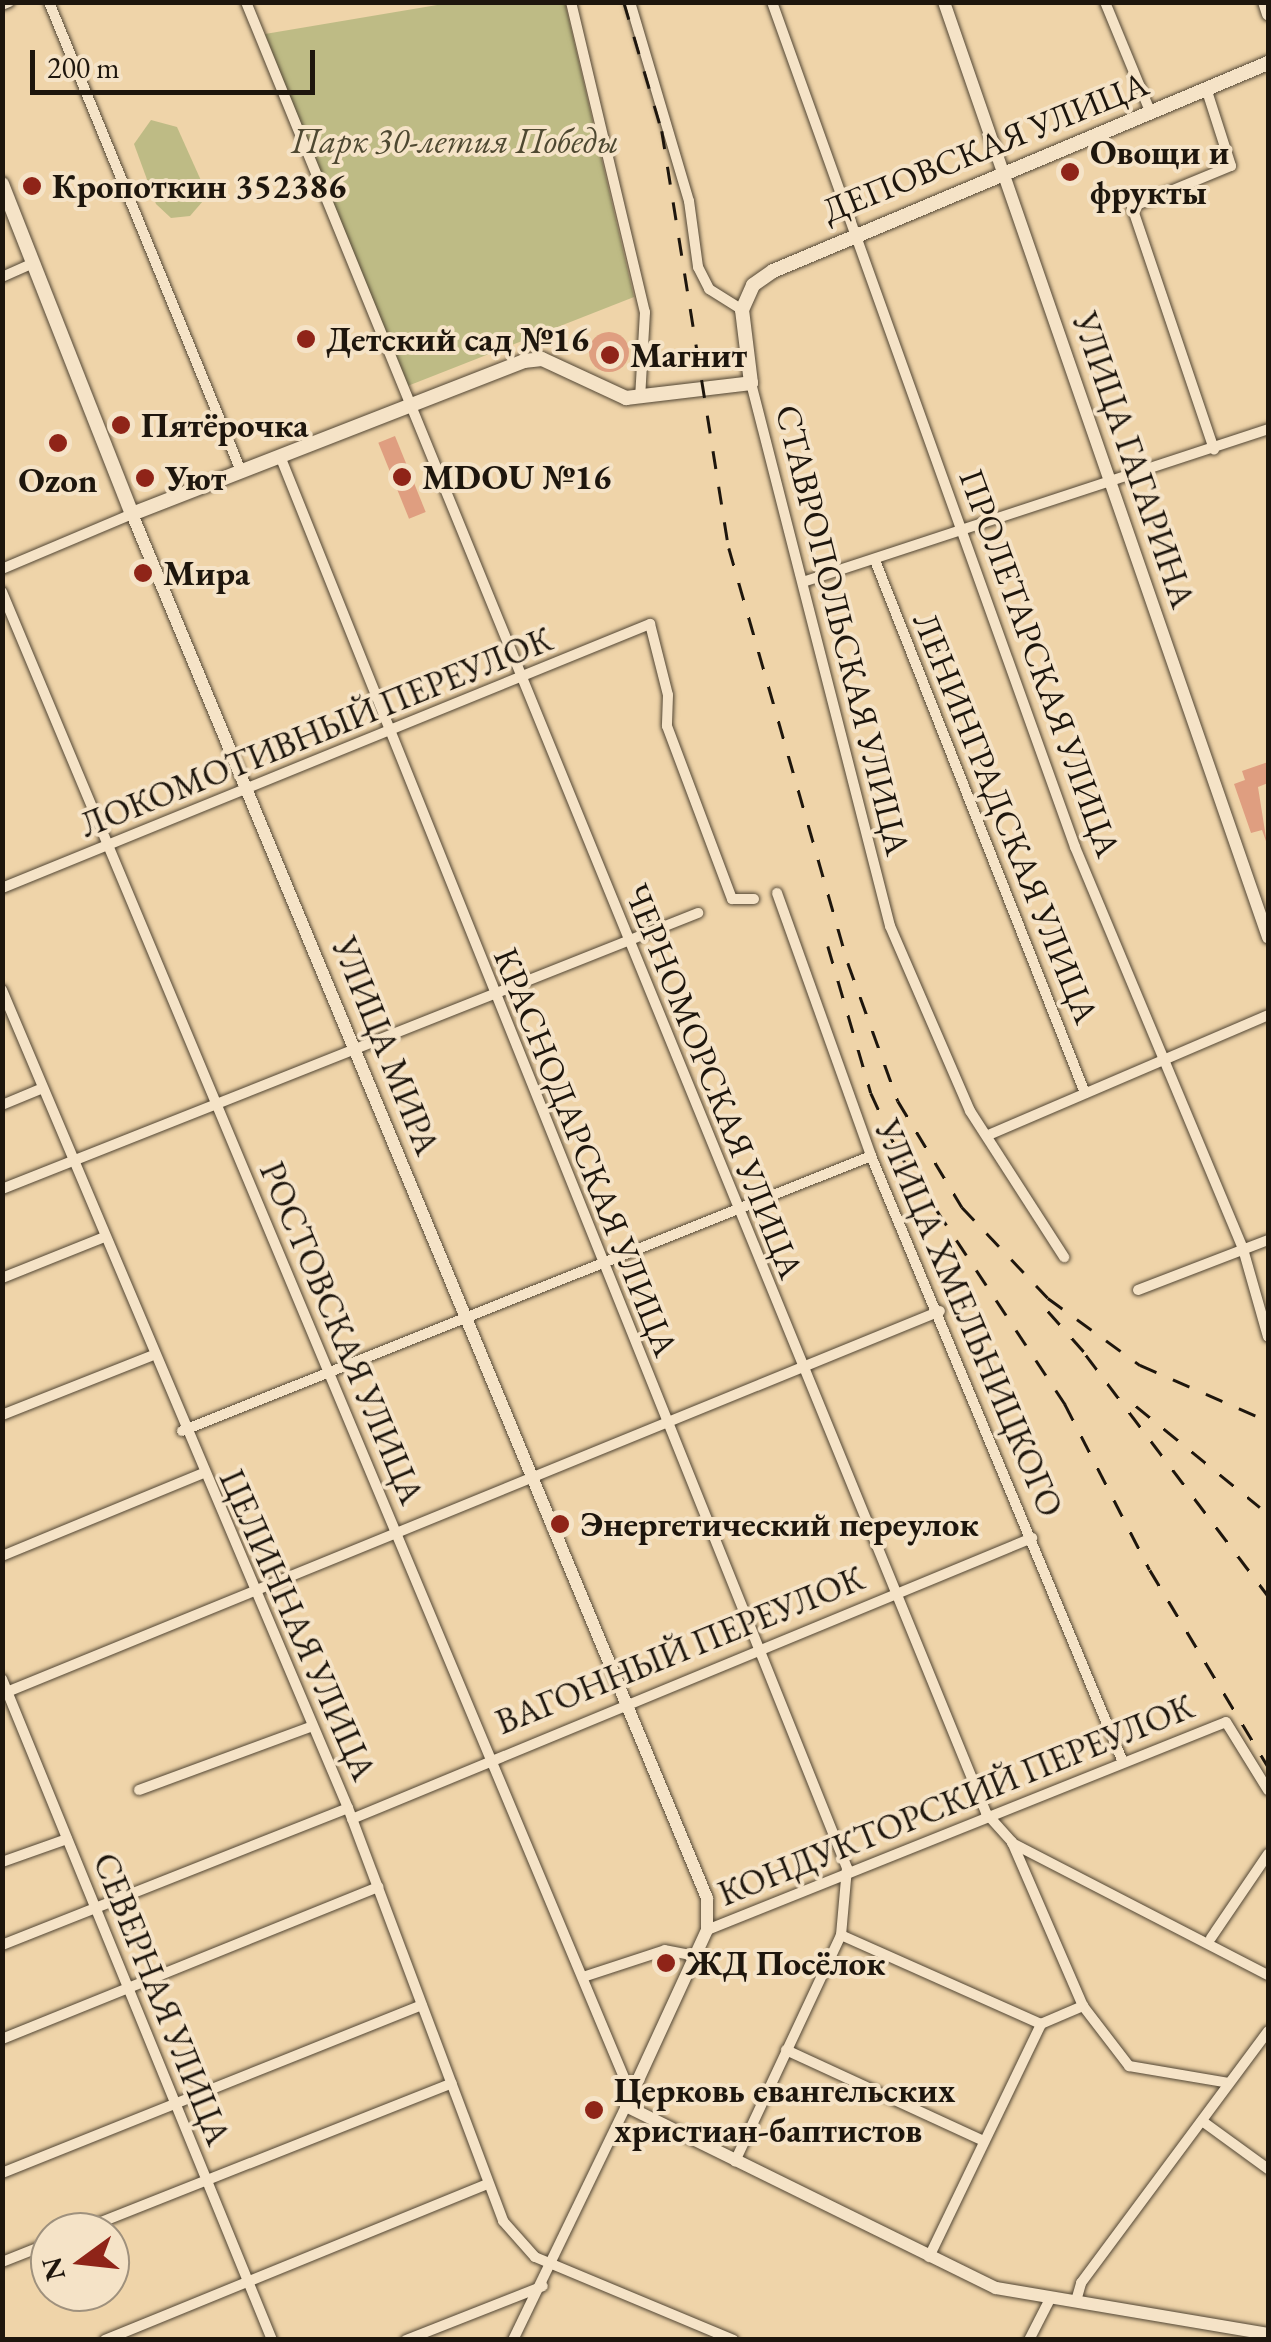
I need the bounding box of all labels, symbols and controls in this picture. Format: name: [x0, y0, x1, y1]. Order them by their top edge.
scale bar: [35, 30, 320, 92]
text: 200 m: [47, 48, 120, 87]
street label: ДЕПОВСКАЯ УЛИЦА: [816, 62, 1154, 232]
park label: Парк 30-летия Победы: [291, 120, 619, 162]
place label: Овощи и фрукты: [1090, 131, 1229, 213]
marker: Овощи и фрукты: [1059, 161, 1081, 183]
place label: Кропоткин 352386: [52, 165, 346, 207]
marker: Кропоткин 352386: [21, 175, 43, 197]
street label: УЛИЦА ГАГАРИНА: [1064, 307, 1204, 613]
place label: Детский сад №16: [326, 318, 589, 360]
marker: Детский сад №16: [295, 328, 317, 350]
place label: Магнит: [630, 334, 747, 376]
marker: Магнит: [599, 344, 621, 366]
street label: СТАВРОПОЛЬСКАЯ УЛИЦА: [767, 400, 919, 860]
place label: Пятёрочка: [141, 404, 309, 446]
marker: Пятёрочка: [110, 414, 132, 436]
marker: Ozon: [47, 432, 69, 454]
place label: MDOU №16: [422, 456, 611, 498]
place label: Уют: [165, 457, 227, 499]
place label: Ozon: [18, 459, 98, 501]
street label: ПРОЛЕТАРСКАЯ УЛИЦА: [950, 463, 1130, 863]
marker: MDOU №16: [391, 466, 413, 488]
marker: Уют: [134, 467, 156, 489]
place label: Мира: [163, 552, 250, 594]
marker: Мира: [132, 562, 154, 584]
street label: ЛЕНИНГРАДСКАЯ УЛИЦА: [904, 606, 1108, 1030]
street label: ЛОКОМОТИВНЫЙ ПЕРЕУЛОК: [74, 618, 558, 846]
street label: ЧЕРНОМОРСКАЯ УЛИЦА: [615, 877, 813, 1285]
street label: УЛИЦА МИРА: [323, 931, 449, 1161]
street label: КРАСНОДАРСКАЯ УЛИЦА: [485, 942, 687, 1362]
street label: УЛИЦА ХМЕЛЬНИЦКОГО: [866, 1113, 1072, 1523]
street label: РОСТОВСКАЯ УЛИЦА: [251, 1156, 433, 1510]
street label: ЦЕЛИННАЯ УЛИЦА: [211, 1463, 385, 1787]
place label: Энергетический переулок: [580, 1503, 979, 1545]
marker: Энергетический переулок: [549, 1513, 571, 1535]
street label: ВАГОННЫЙ ПЕРЕУЛОК: [490, 1557, 870, 1743]
street label: КОНДУКТОРСКИЙ ПЕРЕУЛОК: [712, 1685, 1200, 1915]
street label: СЕВЕРНАЯ УЛИЦА: [84, 1847, 240, 2151]
place label: ЖД Посёлок: [686, 1942, 885, 1984]
marker: ЖД Посёлок: [655, 1952, 677, 1974]
place label: Церковь евангельских христиан-баптистов: [614, 2069, 955, 2151]
marker: Церковь евангельских христиан-баптистов: [583, 2099, 605, 2121]
north arrow: [30, 2212, 130, 2312]
text: N: [33, 2254, 73, 2285]

